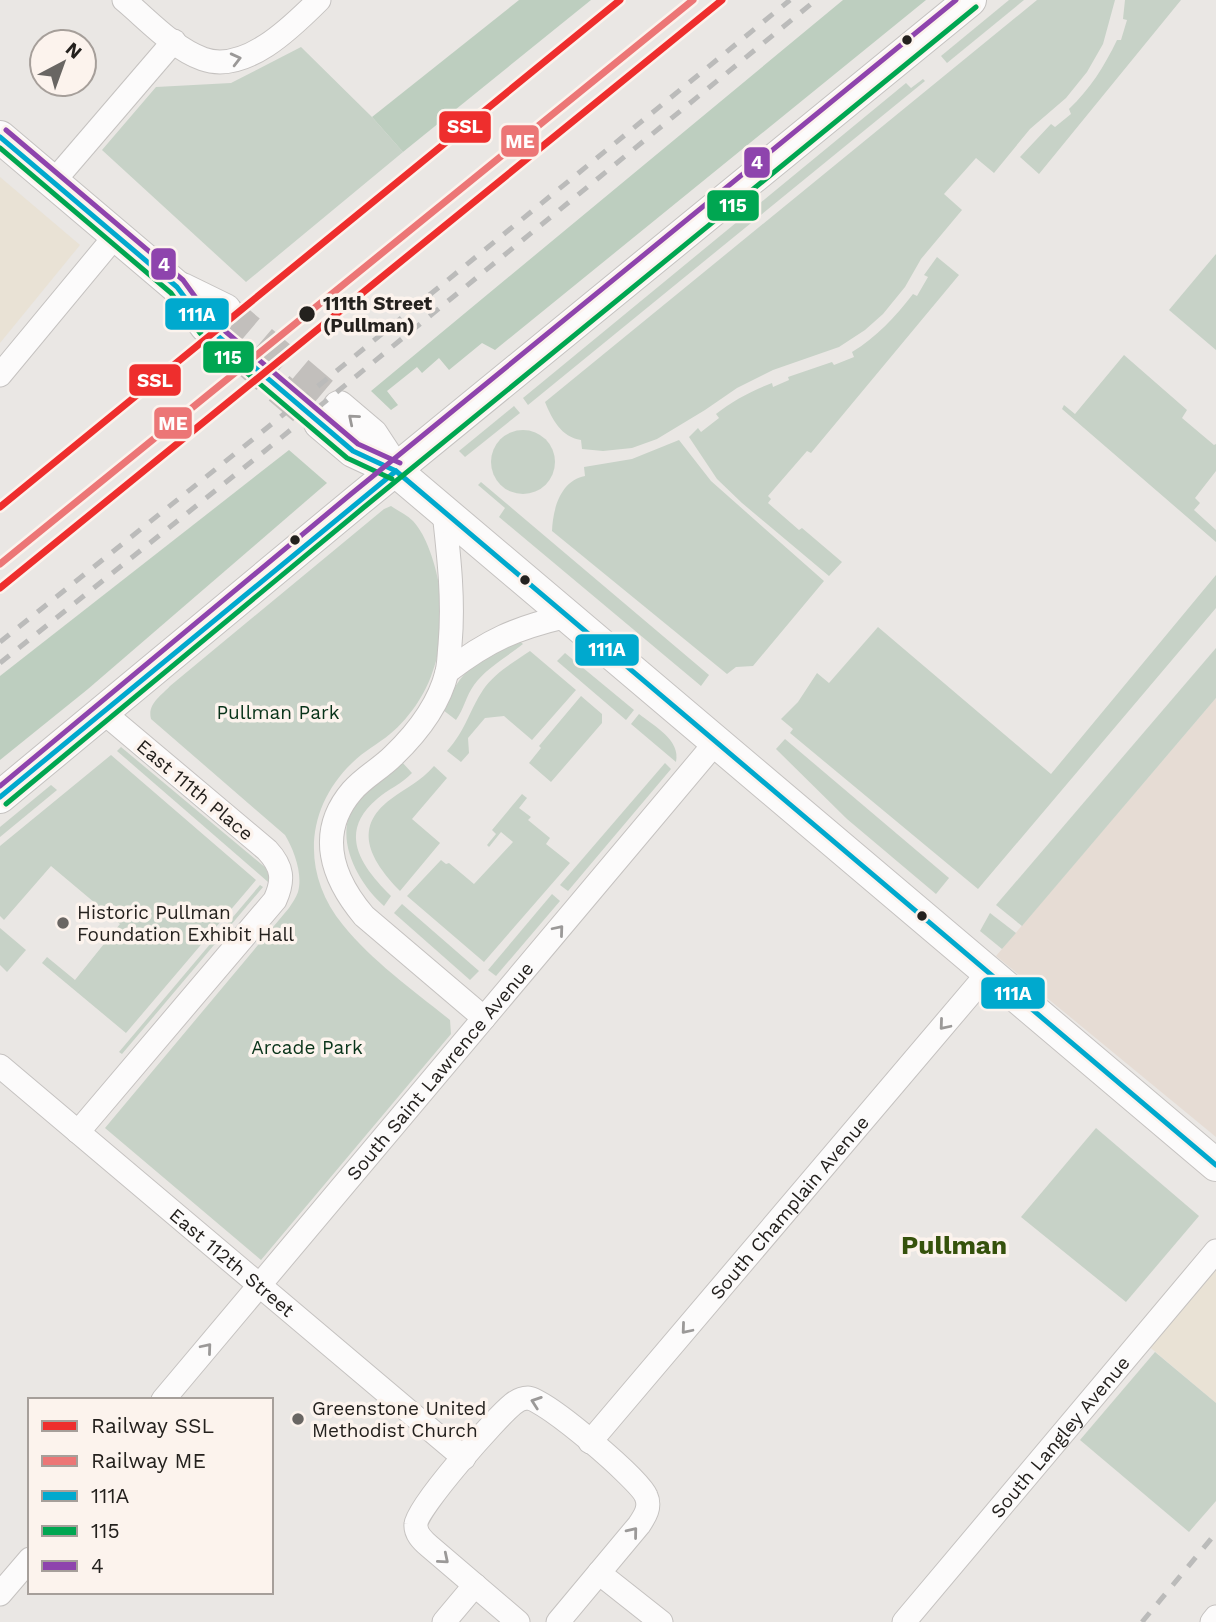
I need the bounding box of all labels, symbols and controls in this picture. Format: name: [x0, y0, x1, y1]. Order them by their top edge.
north arrow: [28, 28, 98, 98]
unlabelled marker: [900, 33, 914, 47]
text: N: [61, 37, 87, 64]
one-way arrow: [230, 53, 242, 67]
line badge: SSL: [438, 110, 492, 144]
text: SSL: [447, 115, 483, 138]
line badge: ME: [500, 124, 540, 158]
text: ME: [505, 130, 535, 153]
line badge: 4: [743, 146, 771, 179]
text: 4: [751, 151, 763, 174]
line badge: 115: [706, 189, 760, 222]
text: 115: [719, 194, 747, 217]
line badge: 4: [150, 247, 177, 281]
text: 4: [158, 253, 170, 276]
place label: 111th Street (Pullman): [323, 292, 433, 337]
line badge: 111A: [164, 297, 230, 331]
text: 111A: [178, 303, 216, 326]
marker: 111th Street (Pullman): [297, 304, 317, 324]
line badge: 115: [202, 340, 255, 374]
text: 115: [214, 346, 242, 369]
line badge: SSL: [128, 363, 182, 397]
text: SSL: [137, 369, 173, 392]
line badge: ME: [153, 406, 193, 440]
text: ME: [158, 412, 188, 435]
one-way arrow: [349, 415, 362, 427]
unlabelled marker: [288, 533, 302, 547]
unlabelled marker: [518, 573, 532, 587]
line badge: 111A: [574, 633, 640, 667]
text: 111A: [588, 638, 626, 661]
park label: Pullman Park: [217, 701, 340, 724]
street label: East 111th Place: [132, 735, 258, 845]
place label: Historic Pullman Foundation Exhibit Hall: [77, 901, 294, 946]
unlabelled marker: [915, 909, 929, 923]
marker: Historic Pullman Foundation Exhibit Hall: [55, 915, 71, 931]
one-way arrow: [550, 925, 563, 937]
street label: South Saint Lawrence Avenue: [341, 957, 538, 1185]
line badge: 111A: [980, 976, 1046, 1010]
text: 111A: [994, 982, 1032, 1005]
one-way arrow: [940, 1016, 952, 1029]
park label: Arcade Park: [251, 1036, 363, 1059]
street label: South Champlain Avenue: [705, 1111, 874, 1304]
street label: East 112th Street: [165, 1203, 299, 1321]
district label: Pullman: [901, 1230, 1007, 1260]
one-way arrow: [682, 1321, 694, 1334]
one-way arrow: [199, 1343, 211, 1356]
street label: South Langley Avenue: [985, 1351, 1134, 1522]
one-way arrow: [531, 1396, 543, 1410]
place label: Greenstone United Methodist Church: [312, 1397, 486, 1442]
legend: [28, 1398, 273, 1594]
marker: Greenstone United Methodist Church: [290, 1411, 306, 1427]
text: Railway SSL: [91, 1413, 214, 1438]
text: Railway ME: [91, 1448, 206, 1473]
text: 111A: [91, 1483, 130, 1508]
text: 115: [91, 1518, 120, 1543]
one-way arrow: [625, 1528, 638, 1540]
one-way arrow: [435, 1551, 448, 1563]
text: 4: [91, 1553, 104, 1578]

